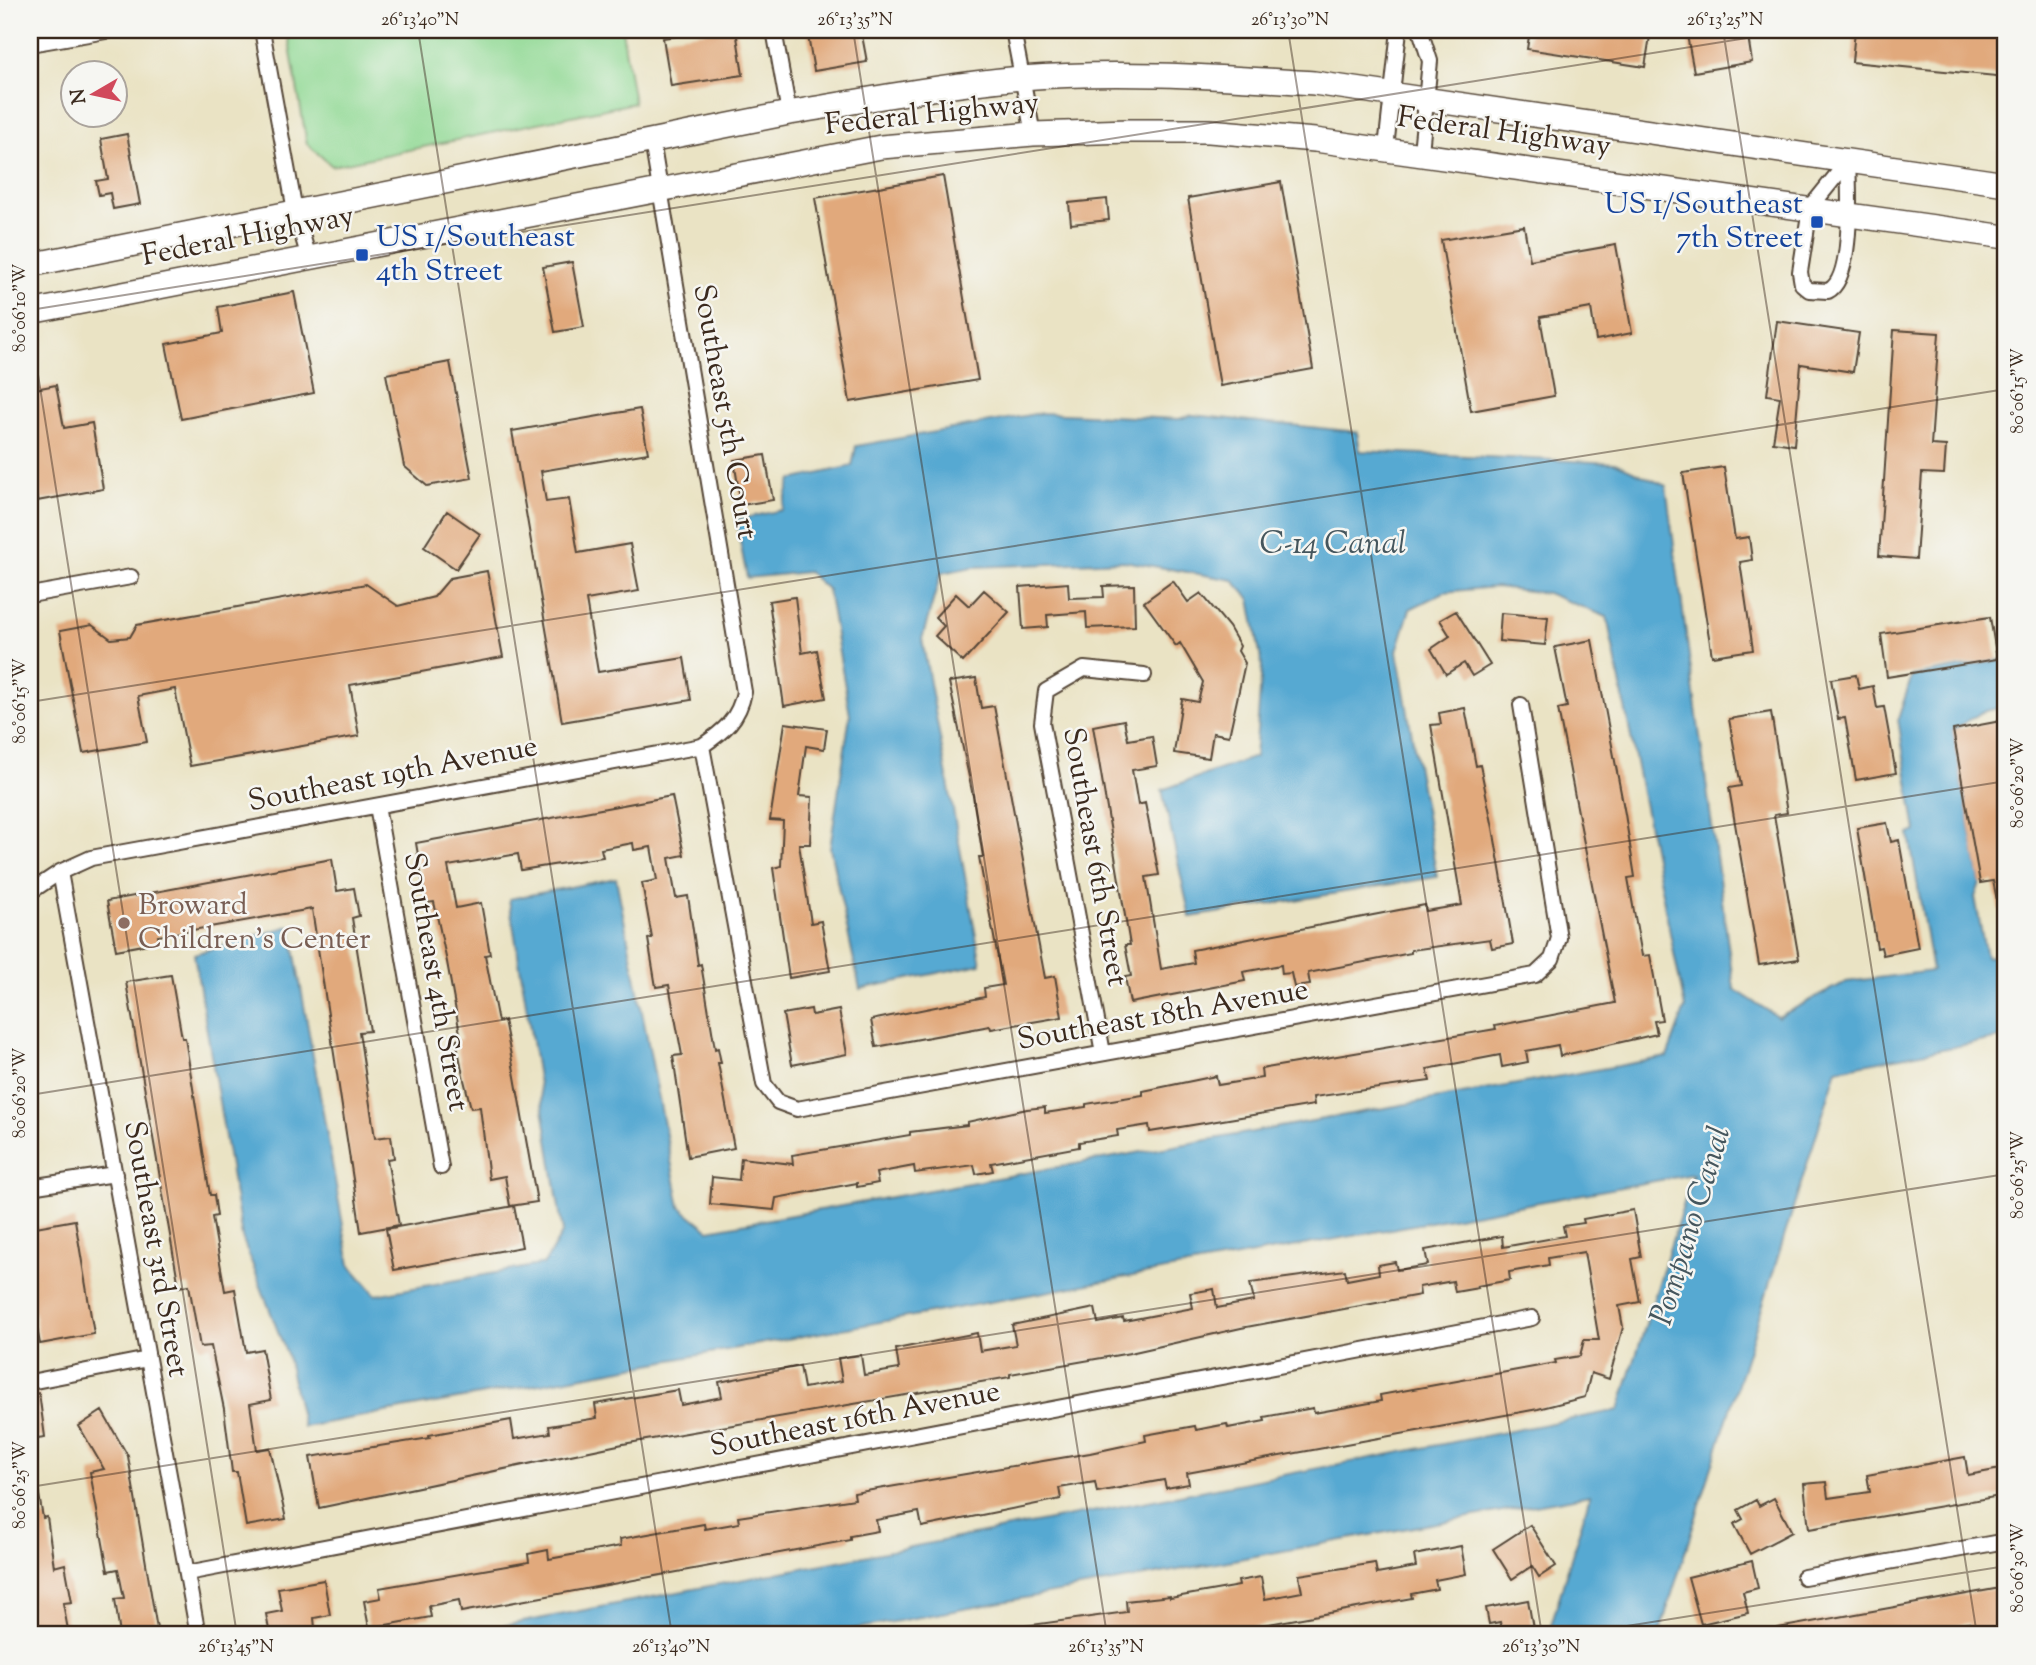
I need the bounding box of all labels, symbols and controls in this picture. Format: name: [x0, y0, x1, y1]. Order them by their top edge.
text: 26°13'40"N: [381, 8, 459, 34]
text: 26°13'35"N: [817, 8, 893, 34]
text: 26°13'30"N: [1251, 8, 1329, 34]
text: 26°13'25"N: [1687, 8, 1763, 34]
north arrow: [60, 60, 130, 130]
street label: Federal Highway: [823, 82, 1041, 148]
text: N: [65, 87, 94, 106]
street label: Federal Highway: [1394, 97, 1614, 169]
place label: US 1/Southeast 7th Street: [1604, 184, 1803, 261]
street label: Federal Highway: [138, 195, 358, 279]
marker: US 1/Southeast 7th Street: [1809, 214, 1825, 230]
place label: US 1/Southeast 4th Street: [376, 217, 575, 294]
marker: US 1/Southeast 4th Street: [354, 247, 370, 263]
text: 80°06'10"W: [8, 264, 34, 352]
street label: Southeast 5th Court: [680, 281, 768, 543]
text: 80°06'15"W: [2006, 348, 2032, 434]
water label: C-14 Canal: [1260, 522, 1406, 568]
text: 80°06'15"W: [8, 658, 34, 744]
street label: Southeast 6th Street: [1050, 724, 1138, 990]
street label: Southeast 19th Avenue: [244, 726, 542, 824]
text: 80°06'20"W: [2006, 738, 2032, 828]
street label: Southeast 4th Street: [391, 849, 479, 1115]
place label: Broward Children's Center: [138, 885, 371, 962]
marker: Broward Children's Center: [116, 915, 132, 931]
street label: Southeast 18th Avenue: [1014, 969, 1312, 1063]
text: 80°06'20"W: [8, 1048, 34, 1138]
street label: Southeast 3rd Street: [111, 1118, 199, 1380]
water label: Pompano Canal: [1640, 1121, 1744, 1331]
text: 80°06'25"W: [2006, 1131, 2032, 1219]
street label: Southeast 16th Avenue: [706, 1371, 1004, 1469]
text: 80°06'25"W: [8, 1441, 34, 1529]
text: 80°06'30"W: [2006, 1523, 2032, 1613]
text: 26°13'45"N: [198, 1635, 274, 1661]
text: 26°13'40"N: [632, 1635, 710, 1661]
text: 26°13'35"N: [1068, 1635, 1144, 1661]
text: 26°13'30"N: [1502, 1635, 1580, 1661]

